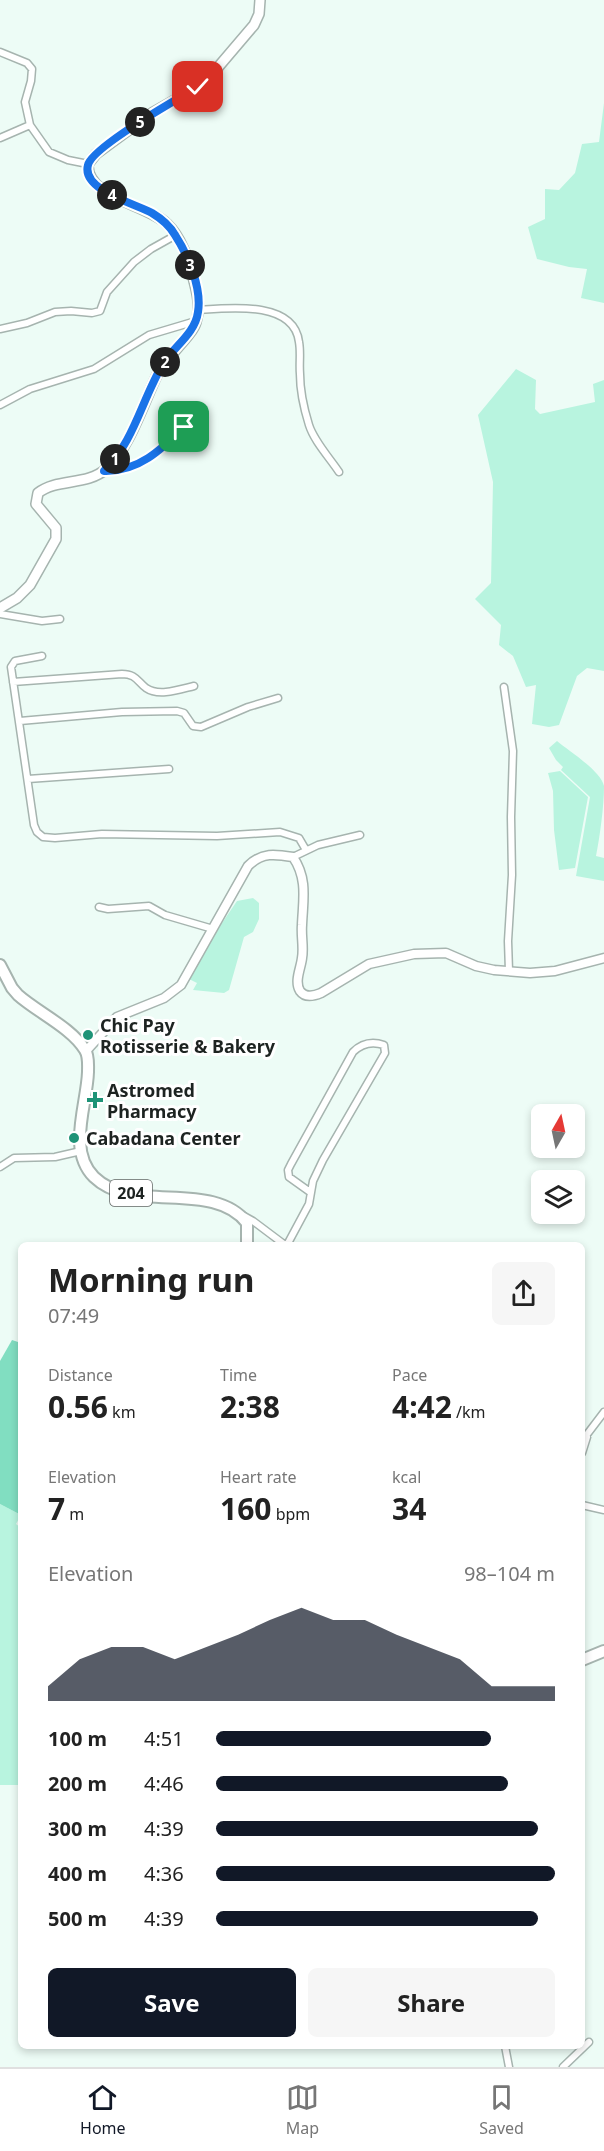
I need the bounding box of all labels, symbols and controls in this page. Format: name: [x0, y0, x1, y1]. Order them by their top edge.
pin: [172, 61, 223, 112]
icon: check: [181, 70, 214, 103]
pin: 5: [125, 107, 155, 137]
text: 5: [135, 111, 145, 133]
pin: 4: [97, 180, 127, 210]
text: 4: [107, 184, 117, 206]
pin: 3: [175, 250, 205, 280]
text: 3: [185, 254, 195, 276]
pin: 2: [150, 347, 180, 377]
text: 2: [160, 351, 170, 373]
pin: [158, 401, 209, 452]
icon: arrive: [167, 410, 200, 443]
pin: 1: [100, 444, 130, 474]
text: 1: [110, 448, 120, 470]
place label: Chic Pay Rotisserie & Bakery: [100, 1013, 276, 1058]
marker: Chic Pay Rotisserie & Bakery: [81, 1028, 95, 1042]
place label: Astromed Pharmacy: [107, 1078, 197, 1123]
marker: Astromed Pharmacy: [88, 1093, 102, 1107]
north arrow: [531, 1104, 585, 1158]
map controls: [531, 1104, 585, 1224]
place label: Cabadana Center: [86, 1126, 240, 1150]
marker: Cabadana Center: [67, 1131, 81, 1145]
button: layers: [531, 1170, 585, 1224]
road number: 204: [110, 1180, 152, 1206]
text: Morning run: [48, 1257, 254, 1302]
button: share: [492, 1262, 555, 1325]
text: 07:49: [48, 1302, 99, 1329]
text: Distance: [48, 1364, 113, 1386]
text: Time: [220, 1364, 257, 1386]
text: Pace: [392, 1364, 427, 1386]
text: 0.56: [48, 1386, 108, 1427]
text: 2:38: [220, 1386, 280, 1427]
text: 4:42: [392, 1386, 452, 1427]
text: km: [108, 1401, 136, 1423]
text: /km: [452, 1401, 486, 1423]
text: Elevation: [48, 1466, 116, 1488]
text: Heart rate: [220, 1466, 296, 1488]
text: kcal: [392, 1466, 421, 1488]
text: 7: [48, 1488, 65, 1529]
text: 160: [220, 1488, 271, 1529]
text: 34: [392, 1488, 426, 1529]
text: m: [65, 1503, 84, 1525]
text: bpm: [271, 1503, 310, 1525]
text: Elevation: [48, 1560, 133, 1587]
text: 98–104 m: [464, 1560, 555, 1587]
text: 100 m: [48, 1725, 107, 1752]
text: 4:51: [144, 1725, 184, 1752]
text: 200 m: [48, 1770, 107, 1797]
text: 4:46: [144, 1770, 184, 1797]
text: 300 m: [48, 1815, 107, 1842]
text: 4:39: [144, 1815, 184, 1842]
text: 400 m: [48, 1860, 107, 1887]
text: 4:36: [144, 1860, 184, 1887]
text: 500 m: [48, 1905, 107, 1932]
text: 4:39: [144, 1905, 184, 1932]
button: Save: [48, 1968, 296, 2037]
button: Share: [308, 1968, 555, 2037]
tab: Home: [80, 2081, 126, 2139]
tab: Map: [286, 2081, 319, 2139]
tab: Saved: [479, 2081, 524, 2139]

